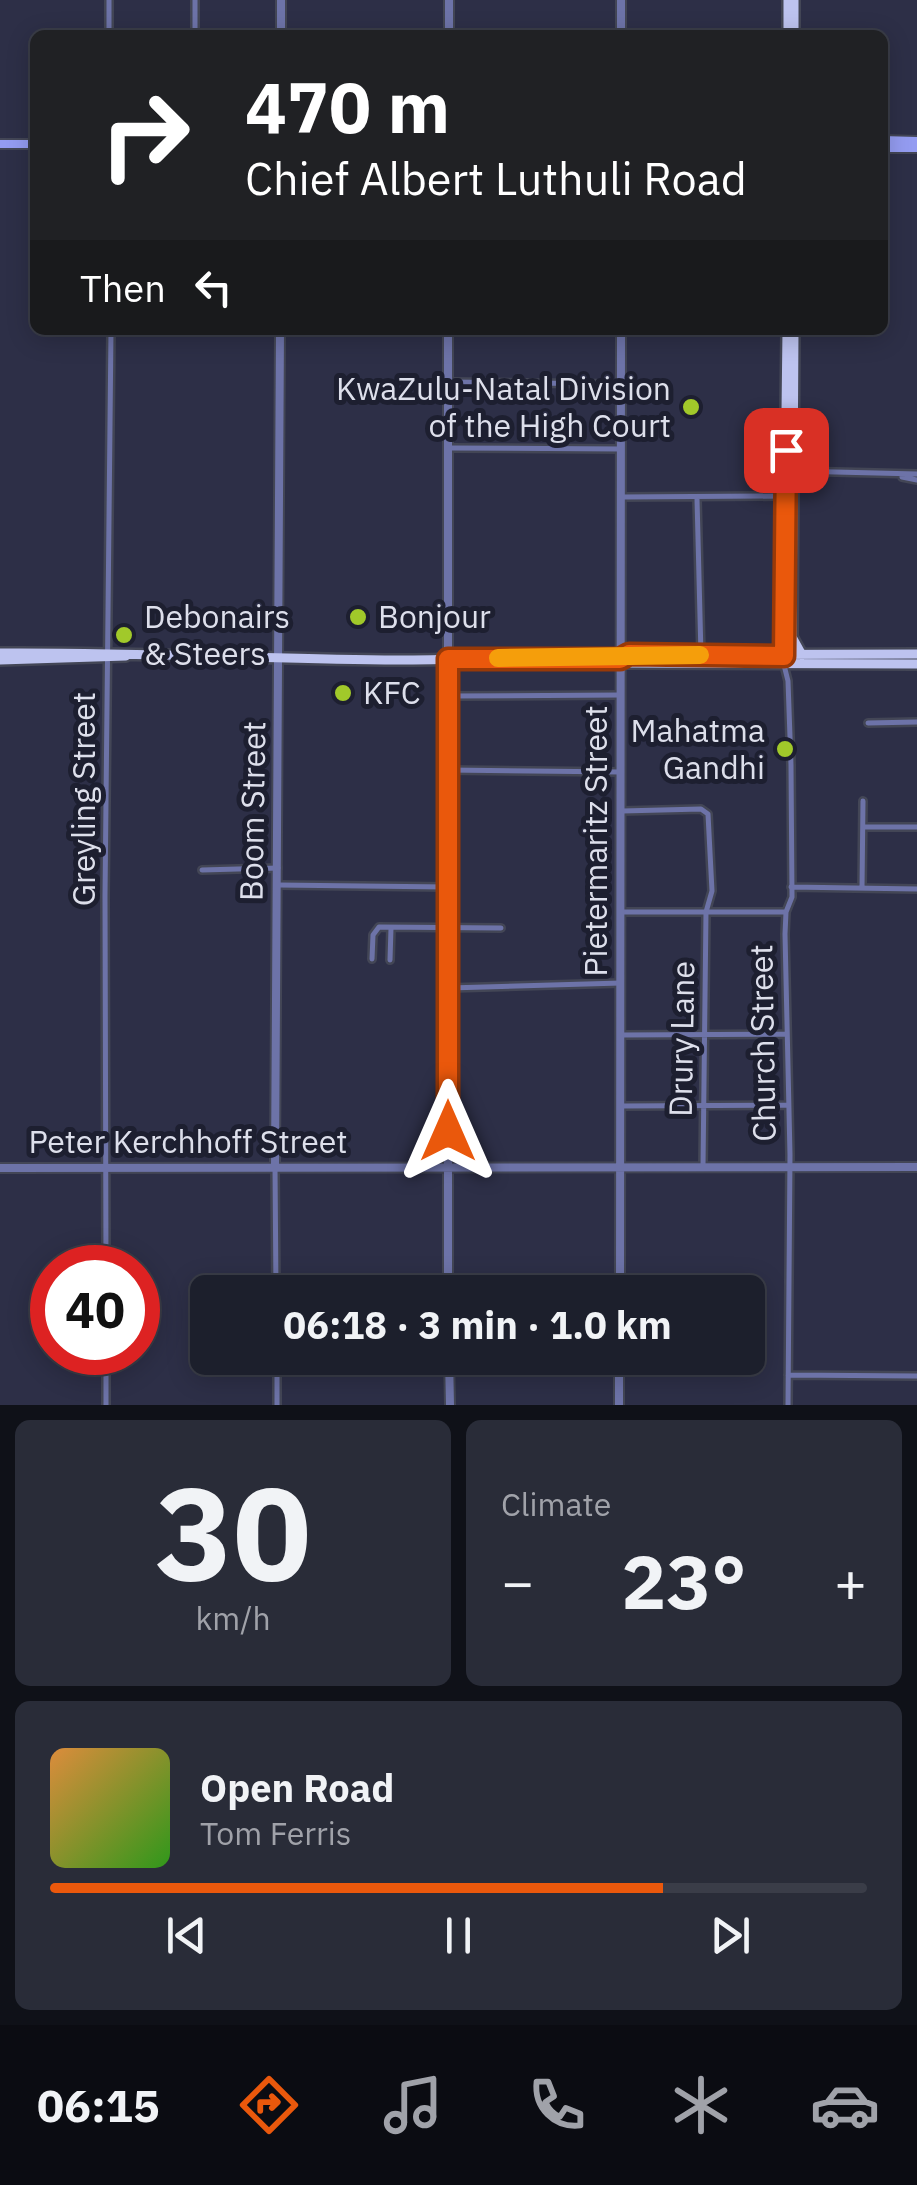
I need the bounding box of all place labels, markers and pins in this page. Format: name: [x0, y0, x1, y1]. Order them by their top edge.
place label: KwaZulu-Natal Division of the High Court: [336, 367, 671, 446]
marker: KwaZulu-Natal Division of the High Court: [680, 396, 702, 418]
pin: [744, 408, 829, 493]
place label: Debonairs & Steers: [144, 595, 290, 674]
place label: Bonjour: [378, 595, 491, 637]
marker: Bonjour: [347, 606, 369, 628]
marker: Debonairs & Steers: [113, 624, 135, 646]
place label: KFC: [363, 671, 421, 713]
marker: KFC: [332, 682, 354, 704]
place label: Mahatma Gandhi: [630, 709, 765, 788]
marker: Mahatma Gandhi: [774, 738, 796, 760]

